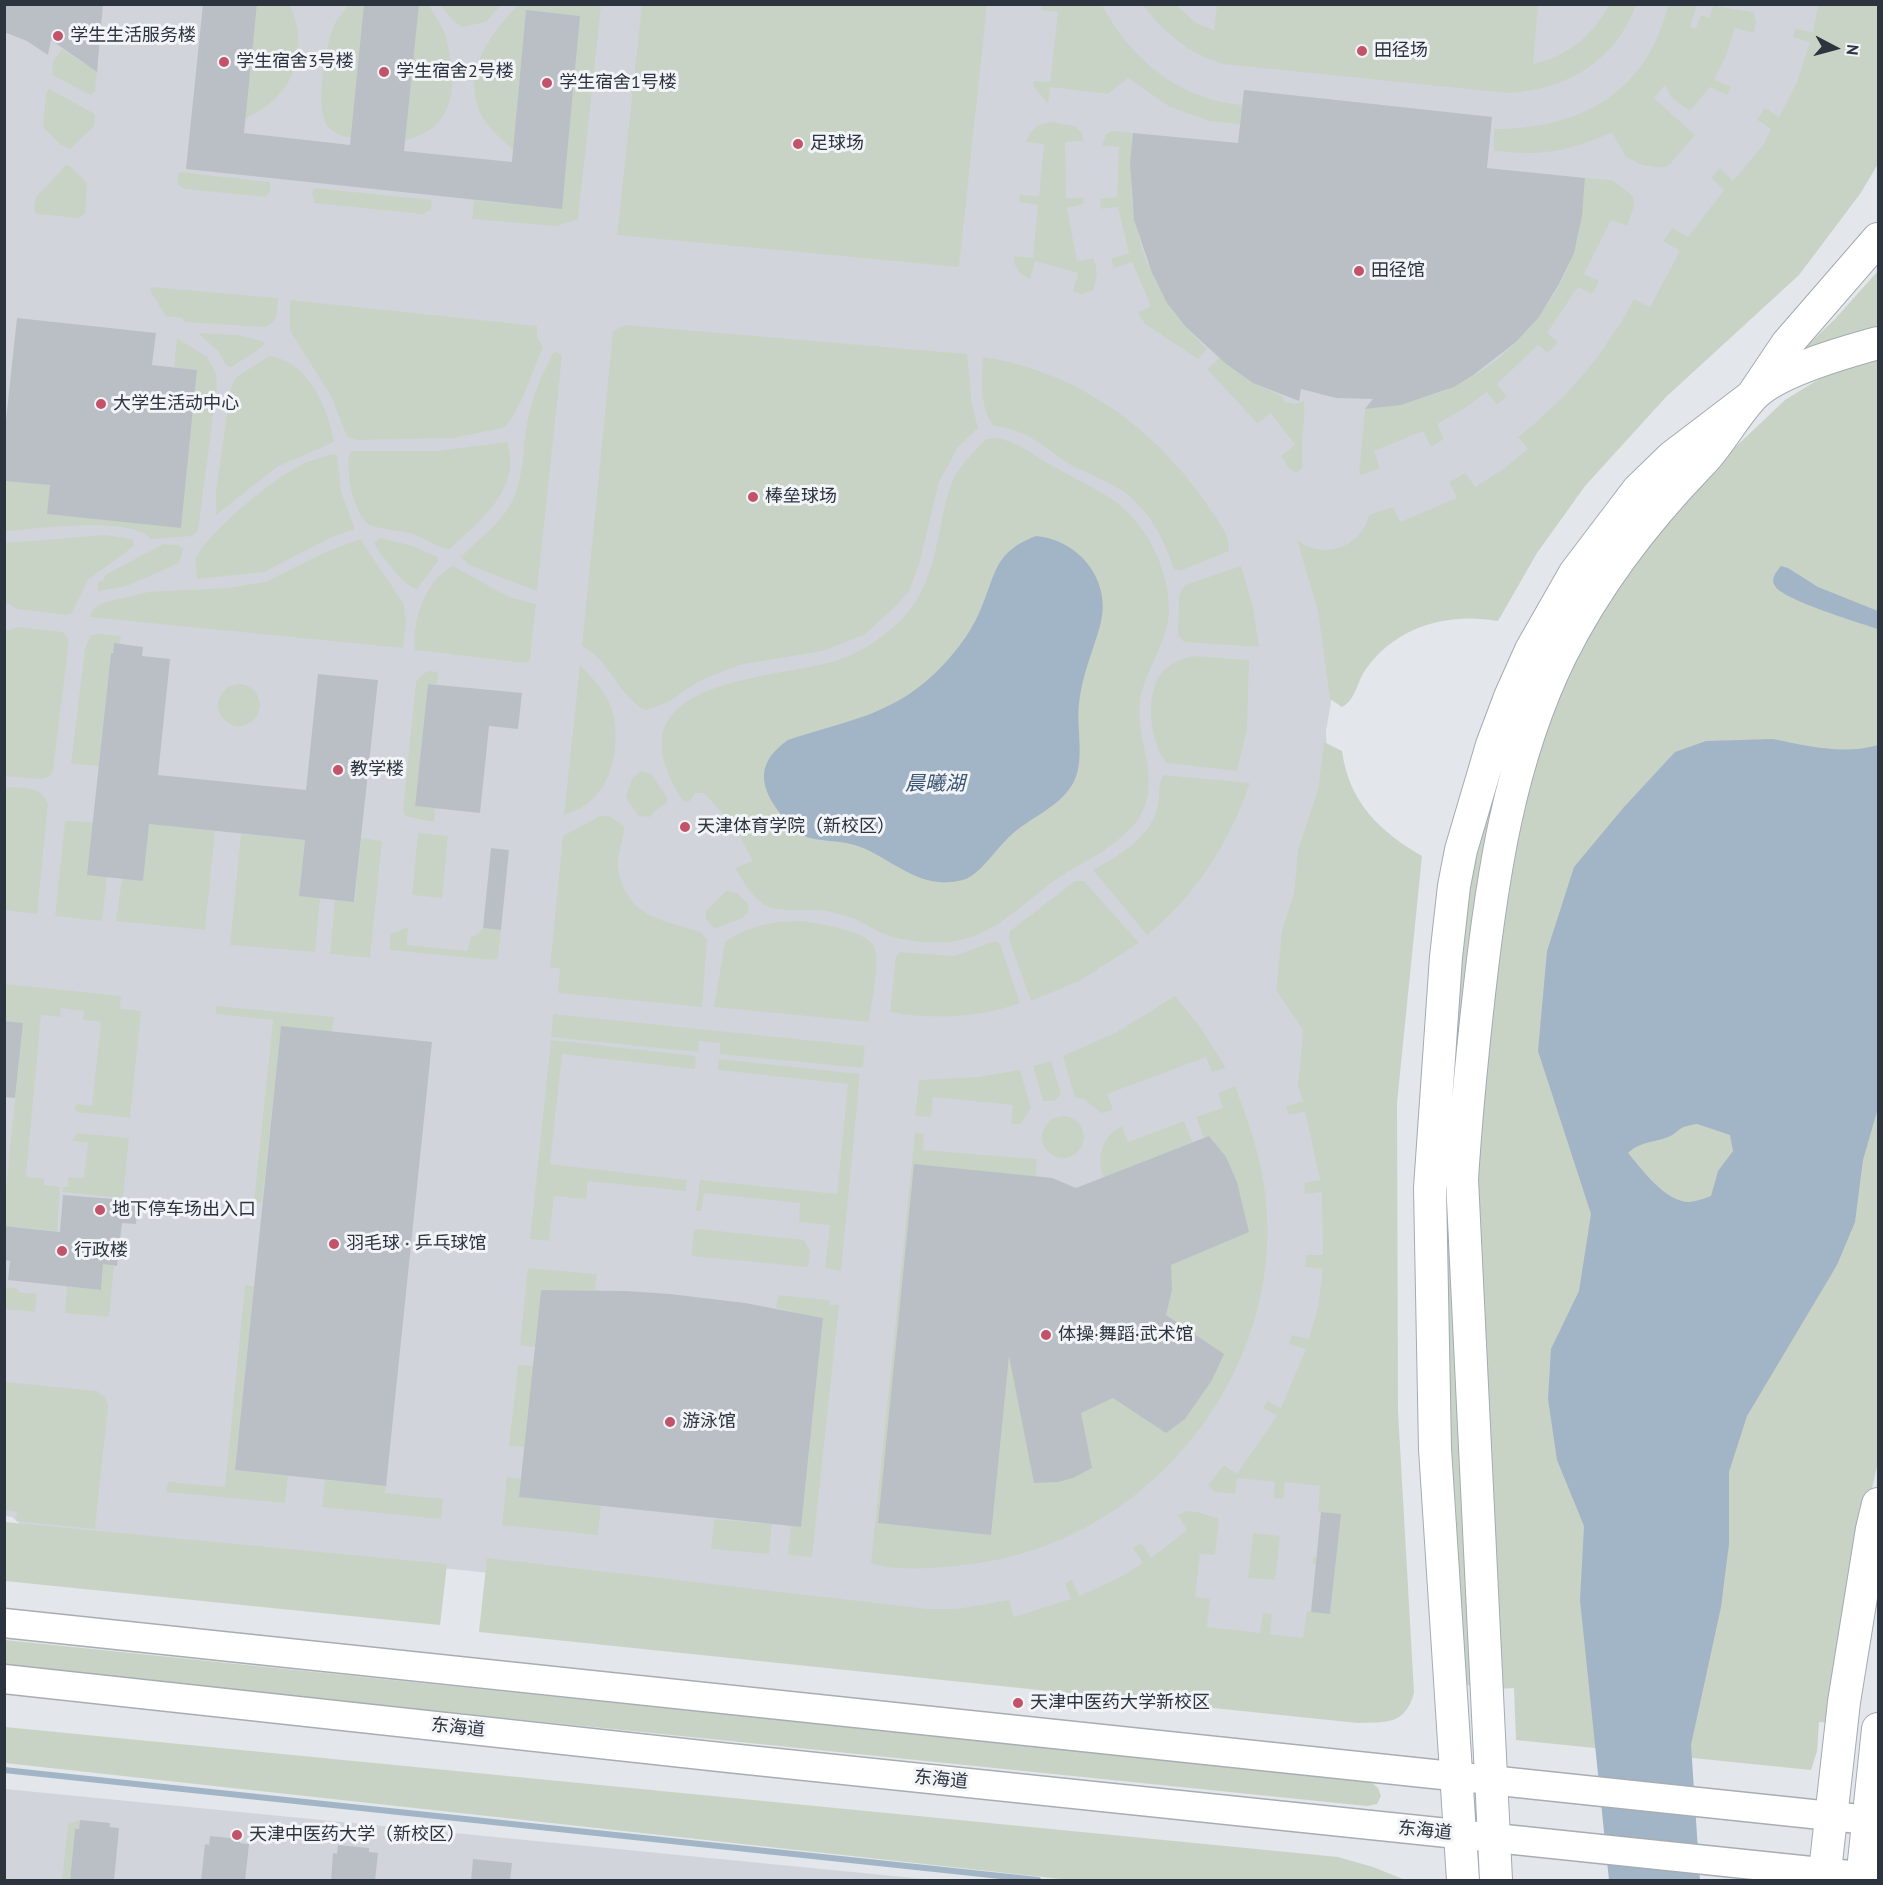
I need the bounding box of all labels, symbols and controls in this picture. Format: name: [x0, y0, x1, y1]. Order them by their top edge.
north arrow: [1805, 18, 1865, 78]
place label: 学生生活服务楼: [70, 25, 196, 47]
marker: 学生生活服务楼: [51, 29, 65, 43]
place label: 田径场: [1374, 40, 1428, 62]
marker: 田径场: [1355, 44, 1369, 58]
text: N: [1842, 44, 1863, 56]
place label: 学生宿舍3号楼: [236, 51, 354, 73]
marker: 学生宿舍3号楼: [217, 55, 231, 69]
place label: 学生宿舍2号楼: [396, 61, 514, 83]
marker: 学生宿舍2号楼: [377, 65, 391, 79]
place label: 学生宿舍1号楼: [559, 72, 677, 94]
marker: 学生宿舍1号楼: [540, 76, 554, 90]
place label: 足球场: [810, 133, 864, 155]
marker: 足球场: [791, 137, 805, 151]
place label: 田径馆: [1371, 260, 1425, 282]
marker: 田径馆: [1352, 264, 1366, 278]
place label: 大学生活动中心: [113, 393, 239, 415]
marker: 大学生活动中心: [94, 397, 108, 411]
place label: 棒垒球场: [765, 486, 837, 508]
marker: 棒垒球场: [746, 490, 760, 504]
place label: 教学楼: [350, 759, 404, 781]
marker: 教学楼: [331, 763, 345, 777]
water label: 晨曦湖: [905, 772, 965, 796]
place label: 天津体育学院（新校区）: [697, 816, 895, 838]
marker: 天津体育学院（新校区）: [678, 820, 692, 834]
place label: 地下停车场出入口: [112, 1199, 256, 1221]
marker: 地下停车场出入口: [93, 1203, 107, 1217]
place label: 羽毛球 · 乒乓球馆: [346, 1233, 486, 1255]
marker: 羽毛球 · 乒乓球馆: [327, 1237, 341, 1251]
place label: 行政楼: [74, 1240, 128, 1262]
marker: 行政楼: [55, 1244, 69, 1258]
place label: 体操·舞蹈·武术馆: [1058, 1324, 1194, 1346]
marker: 体操·舞蹈·武术馆: [1039, 1328, 1053, 1342]
place label: 游泳馆: [682, 1411, 736, 1433]
marker: 游泳馆: [663, 1415, 677, 1429]
place label: 天津中医药大学新校区: [1030, 1692, 1210, 1714]
marker: 天津中医药大学新校区: [1011, 1696, 1025, 1710]
street label: 东海道: [430, 1714, 486, 1742]
street label: 东海道: [913, 1766, 969, 1794]
street label: 东海道: [1397, 1817, 1453, 1845]
place label: 天津中医药大学（新校区）: [249, 1824, 465, 1846]
marker: 天津中医药大学（新校区）: [230, 1828, 244, 1842]

